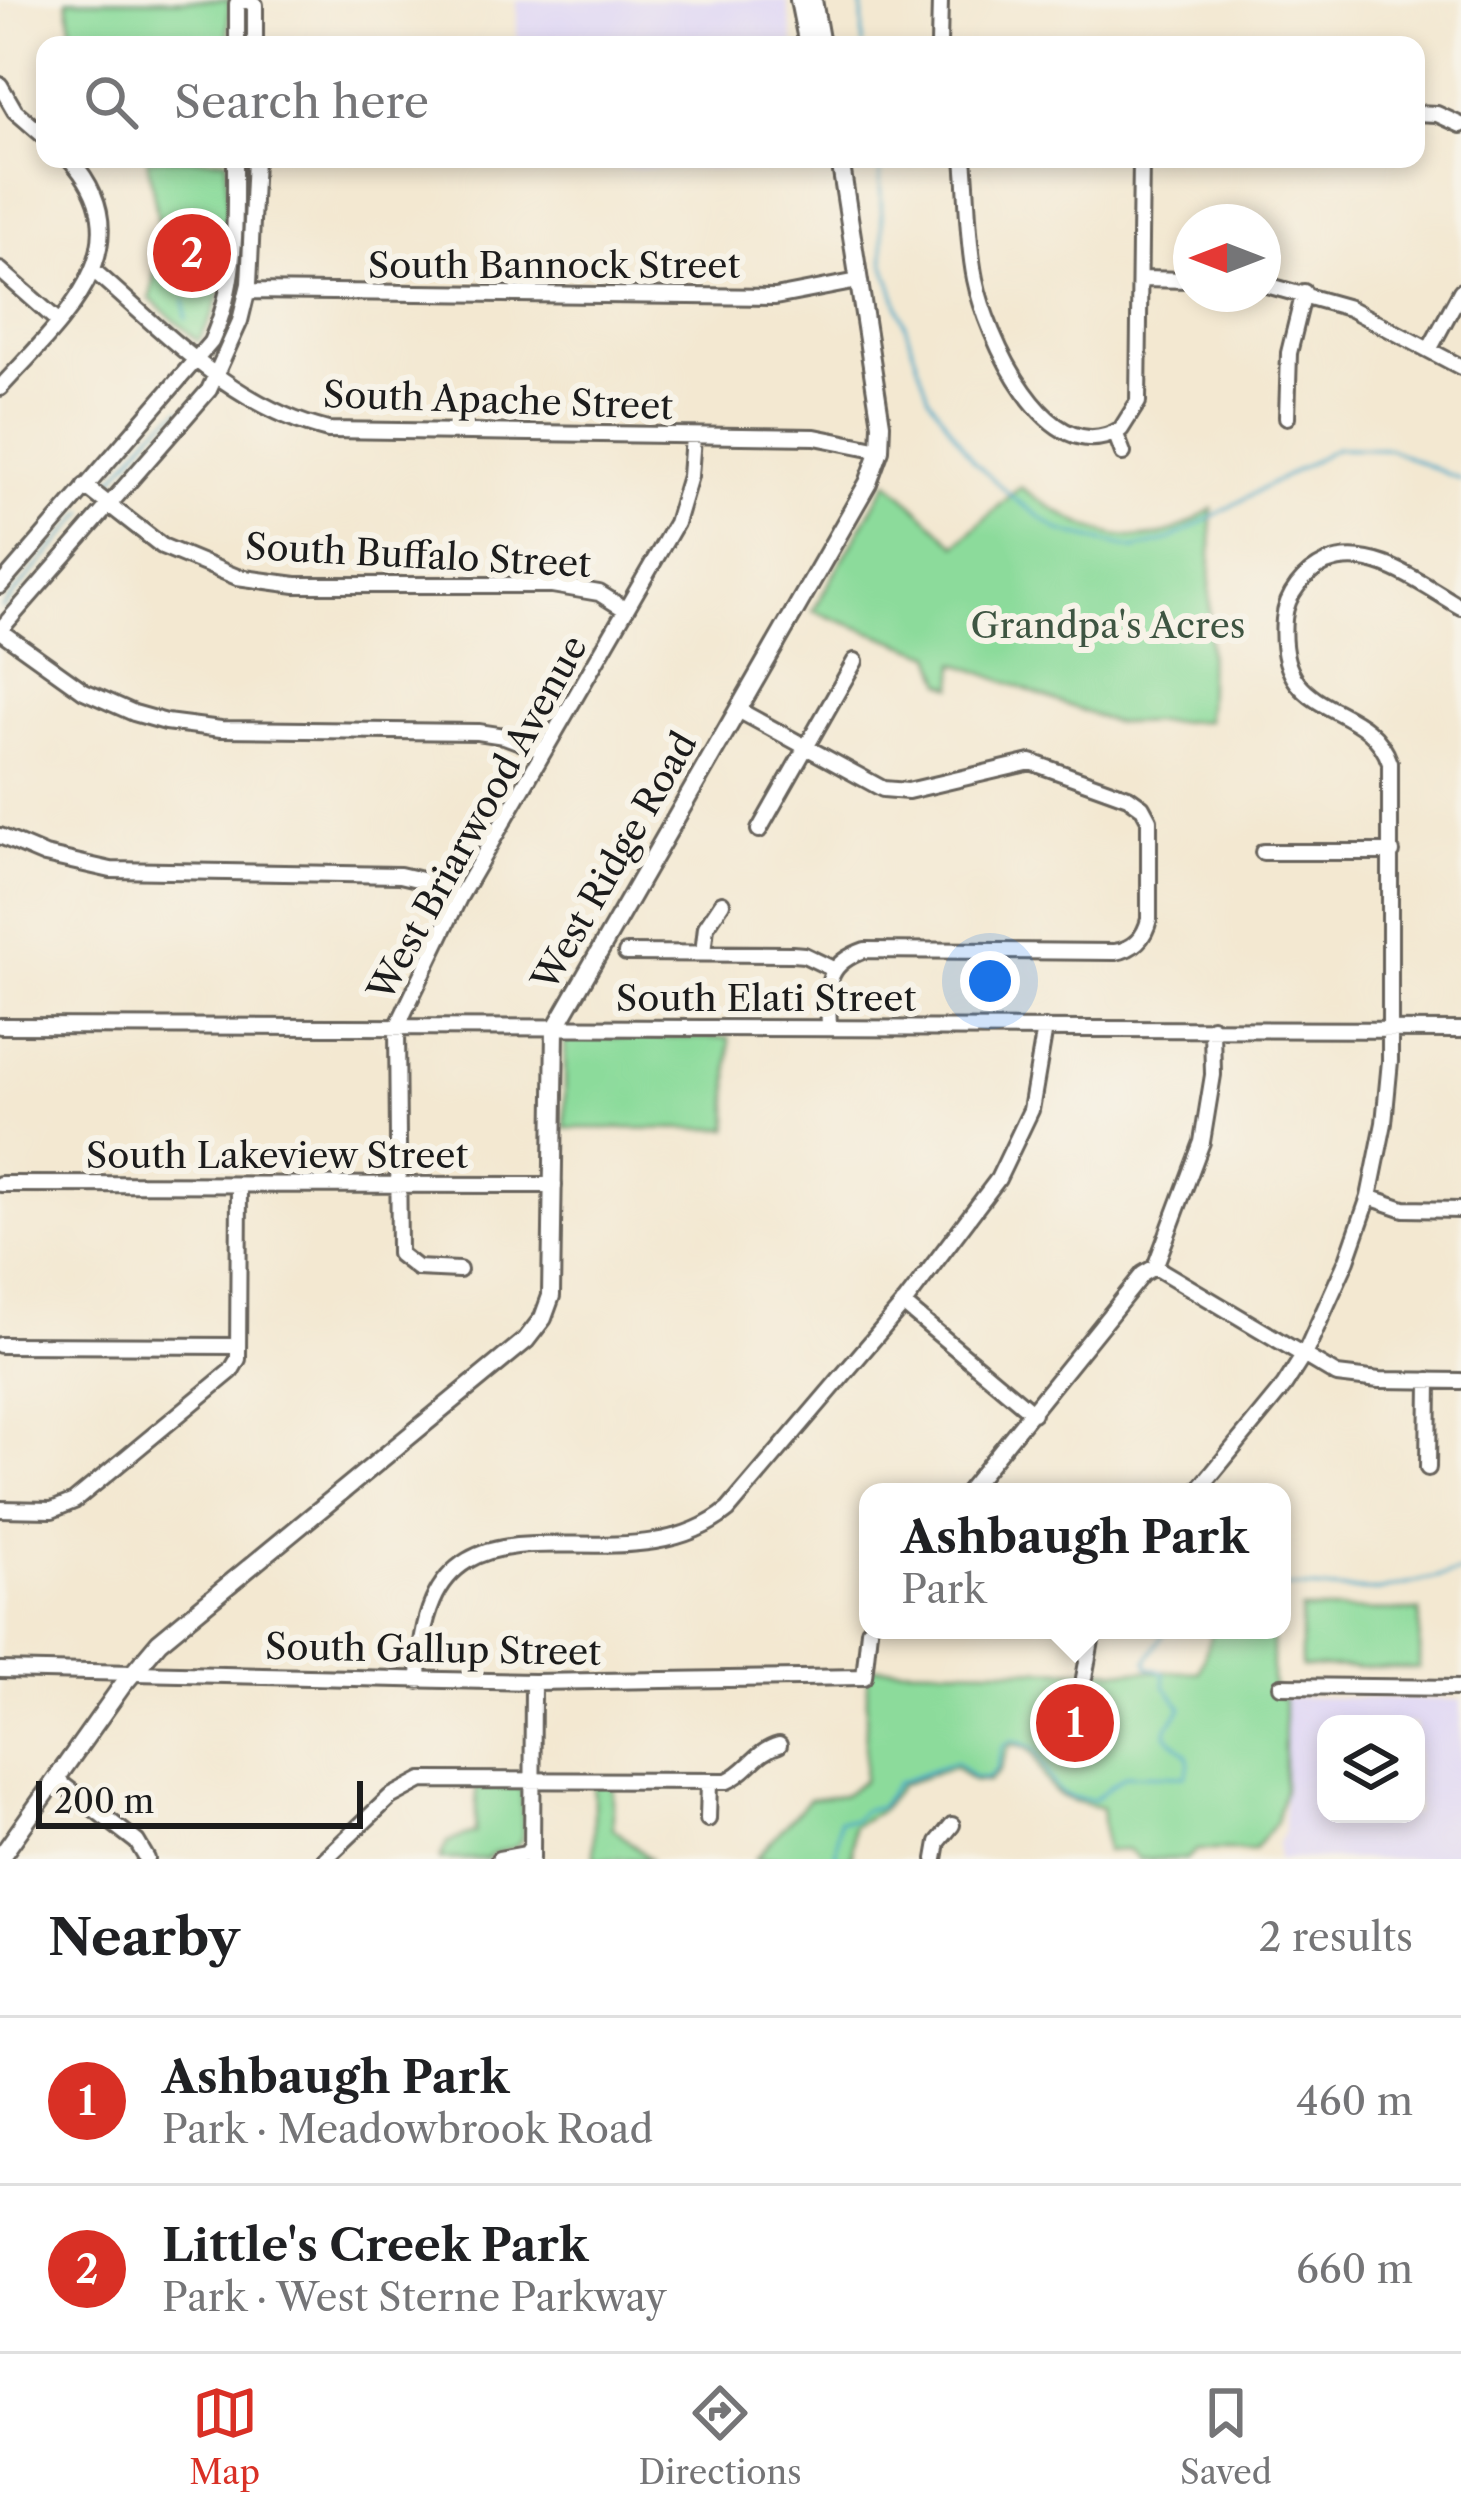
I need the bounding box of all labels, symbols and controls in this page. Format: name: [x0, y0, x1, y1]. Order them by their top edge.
search box: [36, 36, 1425, 168]
icon: search: [78, 69, 144, 135]
text: Search here: [174, 74, 429, 130]
north arrow: [1173, 204, 1281, 312]
pin: 2: [153, 208, 231, 298]
street label: South Bannock Street: [368, 243, 741, 287]
street label: South Apache Street: [322, 372, 674, 428]
street label: South Buffalo Street: [244, 524, 592, 586]
park label: Grandpa's Acres: [971, 603, 1245, 647]
street label: West Briarwood Avenue: [358, 628, 596, 1009]
street label: West Ridge Road: [522, 724, 706, 999]
your location: [960, 951, 1020, 1011]
street label: South Elati Street: [616, 976, 917, 1020]
street label: South Lakeview Street: [86, 1133, 468, 1177]
popup: [859, 1483, 1291, 1639]
text: Ashbaugh Park: [901, 1509, 1249, 1565]
text: Park: [901, 1565, 986, 1613]
street label: South Gallup Street: [265, 1624, 602, 1674]
pin: 1: [1036, 1678, 1114, 1768]
map controls: [1317, 1715, 1425, 1823]
button: layers: [1317, 1715, 1425, 1823]
scale bar: [36, 1775, 363, 1828]
text: 200 m: [54, 1781, 154, 1822]
text: Nearby: [48, 1906, 240, 1968]
text: 2 results: [1259, 1913, 1413, 1961]
text: Ashbaugh Park: [162, 2049, 509, 2105]
text: 1: [78, 2077, 96, 2125]
text: 460 m: [1296, 2077, 1413, 2125]
text: Park · Meadowbrook Road: [162, 2105, 653, 2153]
text: Little's Creek Park: [162, 2217, 588, 2273]
text: 2: [75, 2245, 99, 2293]
text: 660 m: [1296, 2245, 1413, 2293]
text: Park · West Sterne Parkway: [162, 2273, 667, 2321]
tab: Map: [189, 2380, 260, 2493]
tab: Directions: [639, 2380, 802, 2493]
tab: Saved: [1180, 2380, 1272, 2493]

